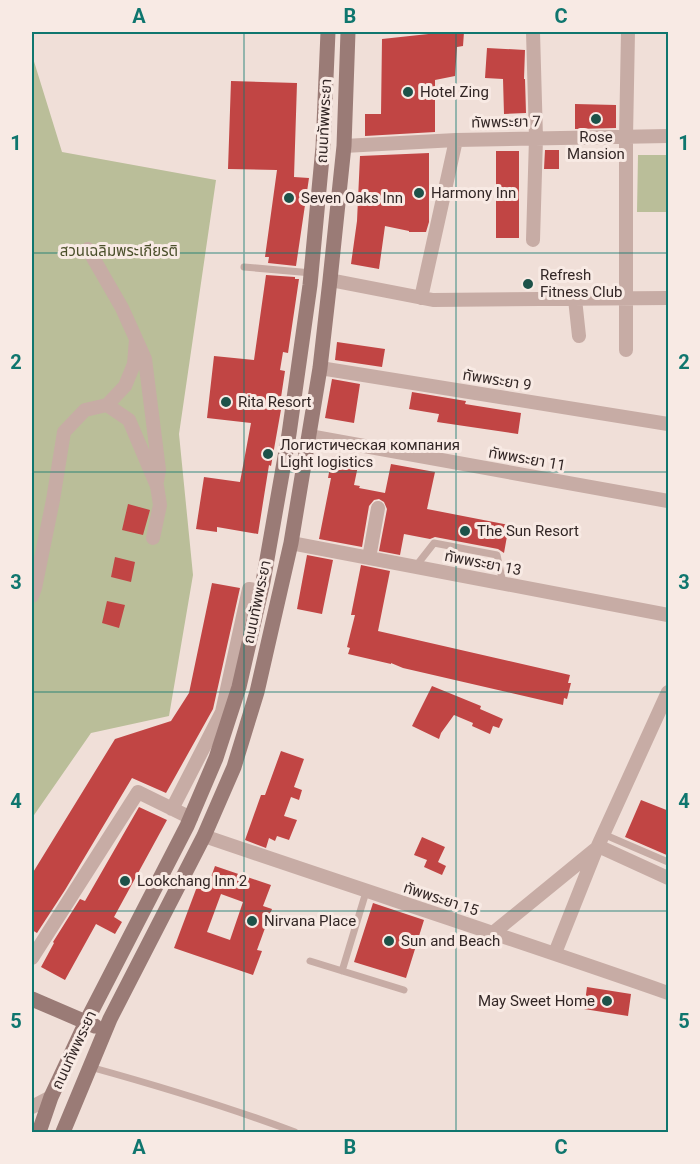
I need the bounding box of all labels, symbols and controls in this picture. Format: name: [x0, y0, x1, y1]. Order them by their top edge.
text: A: [132, 4, 146, 28]
text: B: [344, 4, 356, 28]
text: C: [554, 4, 568, 28]
street label: ถนนทัพพระยา: [313, 78, 335, 164]
place label: Hotel Zing: [420, 83, 489, 101]
marker: Hotel Zing: [401, 85, 415, 99]
street label: ทัพพระยา 7: [471, 112, 541, 132]
marker: Rose Mansion: [589, 112, 603, 126]
place label: Rose Mansion: [567, 128, 625, 163]
text: 1: [10, 131, 22, 155]
text: 1: [678, 131, 690, 155]
place label: Harmony Inn: [431, 184, 516, 202]
marker: Harmony Inn: [412, 186, 426, 200]
place label: Seven Oaks Inn: [301, 189, 403, 207]
marker: Seven Oaks Inn: [282, 191, 296, 205]
park label: สวนเฉลิมพระเกียรติ: [60, 242, 178, 260]
place label: Refresh Fitness Club: [540, 266, 622, 301]
marker: Refresh Fitness Club: [521, 277, 535, 291]
text: 2: [10, 350, 22, 374]
text: 2: [678, 350, 690, 374]
street label: ทัพพระยา 9: [461, 366, 533, 394]
place label: Rita Resort: [238, 393, 312, 411]
marker: Rita Resort: [219, 395, 233, 409]
place label: Логистическая компания Light logistics: [280, 436, 460, 471]
street label: ทัพพระยา 11: [487, 443, 567, 475]
marker: Логистическая компания Light logistics: [261, 447, 275, 461]
place label: The Sun Resort: [477, 522, 579, 540]
marker: The Sun Resort: [458, 524, 472, 538]
street label: ทัพพระยา 13: [443, 547, 523, 579]
street label: ถนนทัพพระยา: [239, 559, 275, 645]
text: 3: [10, 570, 22, 594]
text: 3: [678, 570, 690, 594]
text: 4: [10, 789, 22, 813]
text: 4: [678, 789, 690, 813]
place label: Lookchang Inn 2: [137, 872, 247, 890]
marker: Lookchang Inn 2: [118, 874, 132, 888]
street label: ทัพพระยา 15: [401, 878, 481, 920]
place label: Nirvana Place: [264, 912, 356, 930]
marker: Nirvana Place: [245, 914, 259, 928]
place label: Sun and Beach: [401, 932, 500, 950]
marker: Sun and Beach: [382, 934, 396, 948]
place label: May Sweet Home: [478, 992, 595, 1010]
marker: May Sweet Home: [600, 994, 614, 1008]
street label: ถนนทัพพระยา: [48, 1008, 100, 1092]
text: 5: [10, 1009, 22, 1033]
text: 5: [678, 1009, 690, 1033]
text: A: [132, 1135, 146, 1159]
text: B: [344, 1135, 356, 1159]
text: C: [554, 1135, 568, 1159]

